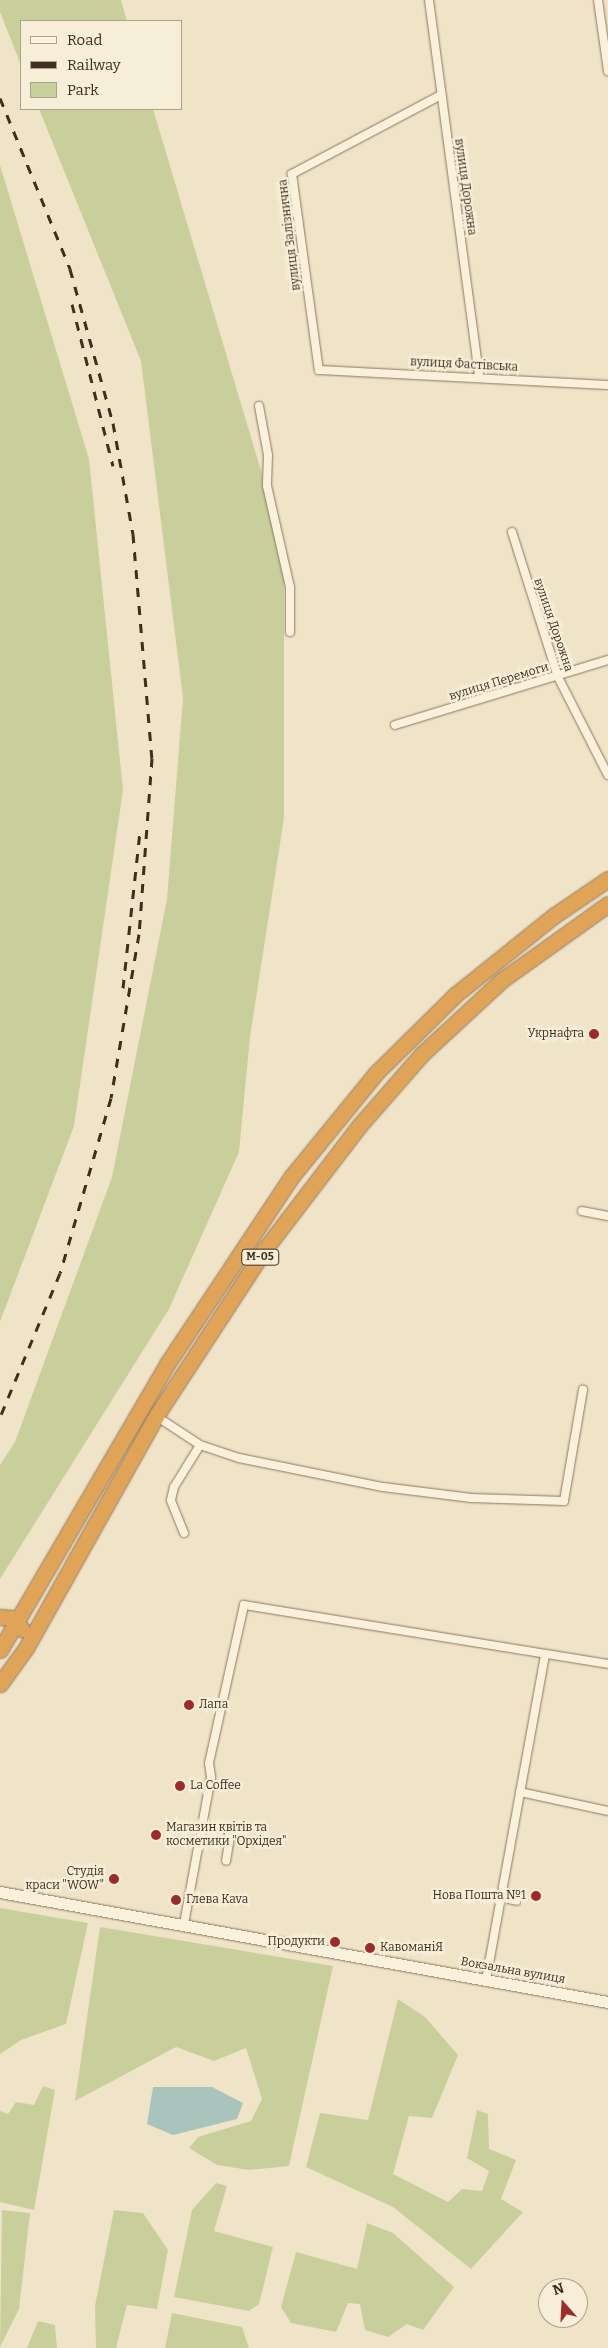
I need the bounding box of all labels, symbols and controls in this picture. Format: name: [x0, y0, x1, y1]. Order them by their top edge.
legend: [20, 20, 182, 110]
text: Road: [67, 31, 102, 49]
text: Railway: [67, 56, 121, 74]
text: Park: [67, 81, 99, 99]
street label: вулиця Дорожна: [451, 138, 479, 236]
street label: вулиця Залізнична: [276, 179, 304, 291]
street label: вулиця Фастівська: [410, 355, 518, 375]
street label: вулиця Дорожна: [530, 577, 576, 673]
street label: вулиця Перемоги: [447, 660, 551, 704]
place label: Укрнафта: [527, 1027, 584, 1041]
marker: Укрнафта: [588, 1028, 600, 1040]
road number: М-05: [240, 1248, 280, 1266]
place label: Лапа: [199, 1698, 228, 1712]
marker: Лапа: [183, 1699, 195, 1711]
place label: La Coffee: [190, 1779, 241, 1793]
marker: La Coffee: [174, 1780, 186, 1792]
place label: Магазин квітів та косметики "Орхідея": [166, 1821, 287, 1849]
marker: Магазин квітів та косметики "Орхідея": [150, 1829, 162, 1841]
place label: Студія краси "WOW": [25, 1865, 104, 1893]
marker: Студія краси "WOW": [108, 1873, 120, 1885]
place label: Нова Пошта №1: [433, 1889, 526, 1903]
marker: Нова Пошта №1: [530, 1890, 542, 1902]
place label: Глева Kava: [186, 1893, 248, 1907]
marker: Глева Kava: [170, 1894, 182, 1906]
place label: Продукти: [267, 1935, 325, 1949]
marker: Продукти: [329, 1936, 341, 1948]
place label: КавоманіЯ: [380, 1941, 443, 1955]
marker: КавоманіЯ: [364, 1942, 376, 1954]
street label: Вокзальна вулиця: [460, 1955, 566, 1987]
north arrow: [538, 2278, 588, 2328]
text: N: [550, 2279, 566, 2299]

